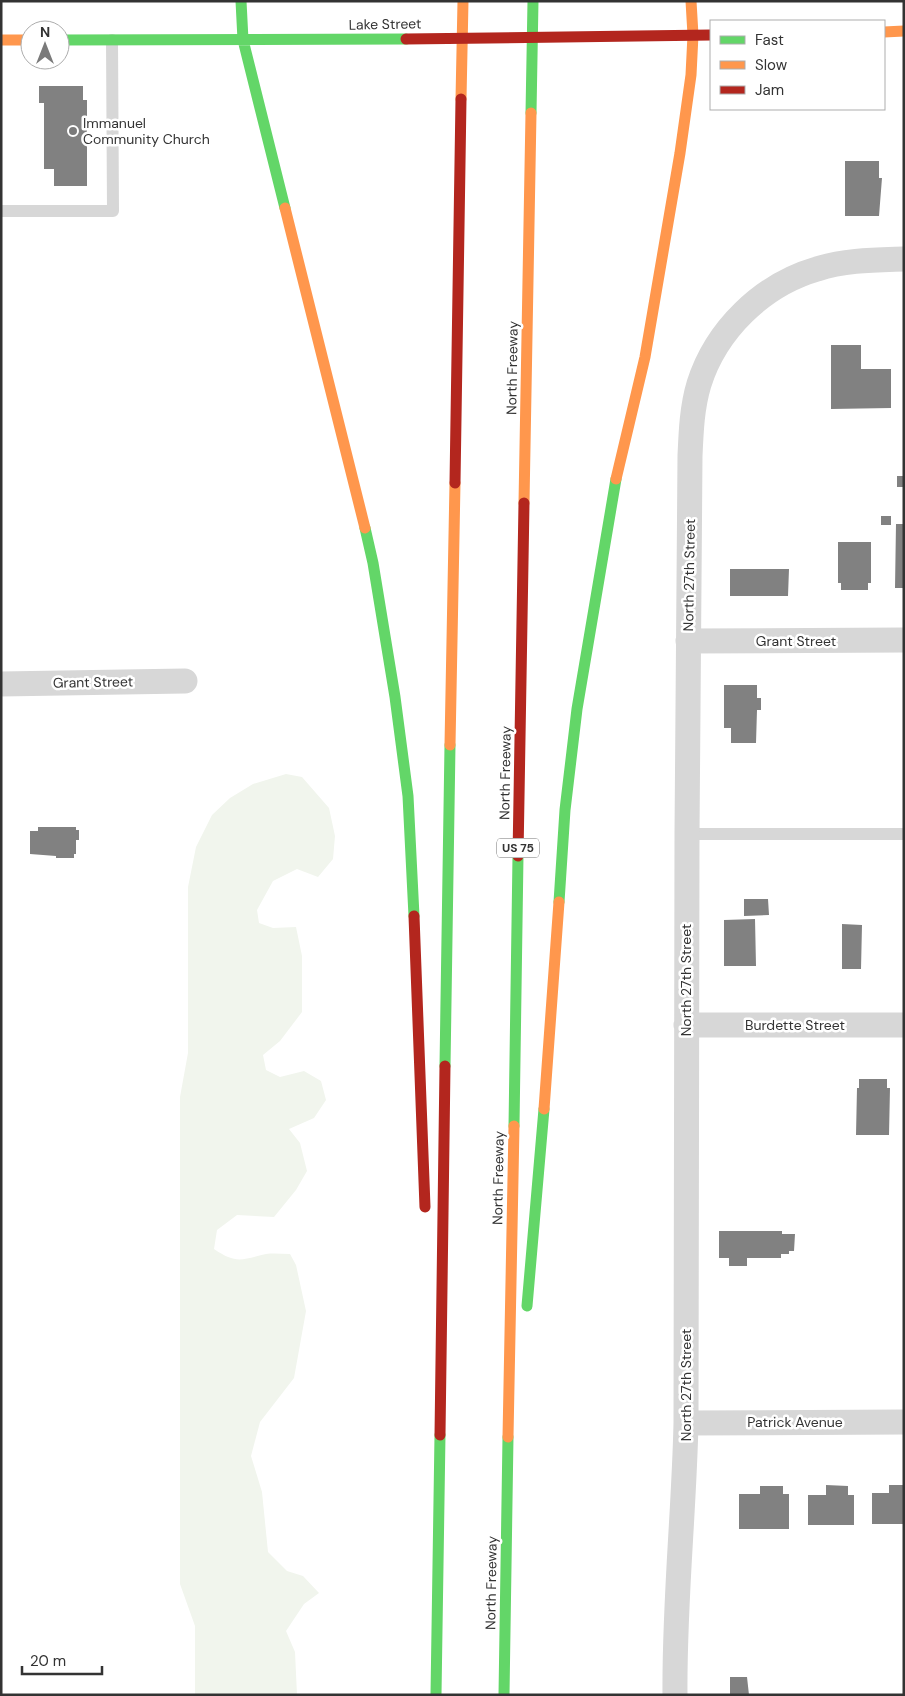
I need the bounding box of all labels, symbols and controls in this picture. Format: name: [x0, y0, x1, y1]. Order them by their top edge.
street label: Lake Street: [348, 14, 422, 34]
north arrow: [20, 20, 70, 70]
legend: [710, 20, 885, 110]
text: N: [40, 23, 50, 41]
text: Fast: [755, 30, 784, 50]
text: Slow: [755, 55, 788, 75]
text: Jam: [755, 80, 784, 100]
place label: Immanuel Community Church: [83, 114, 210, 148]
marker: Immanuel Community Church: [67, 125, 79, 137]
street label: North Freeway: [502, 321, 522, 415]
street label: North 27th Street: [679, 519, 699, 631]
street label: Grant Street: [756, 632, 836, 650]
street label: Grant Street: [53, 672, 133, 692]
street label: North Freeway: [495, 726, 515, 820]
road number: US 75: [497, 838, 539, 858]
street label: North 27th Street: [677, 924, 695, 1036]
street label: Burdette Street: [745, 1016, 845, 1034]
street label: North Freeway: [488, 1131, 508, 1225]
street label: North 27th Street: [677, 1329, 695, 1441]
street label: Patrick Avenue: [747, 1413, 843, 1431]
street label: North Freeway: [481, 1536, 501, 1630]
scale bar: [22, 1644, 102, 1676]
text: 20 m: [30, 1651, 66, 1671]

